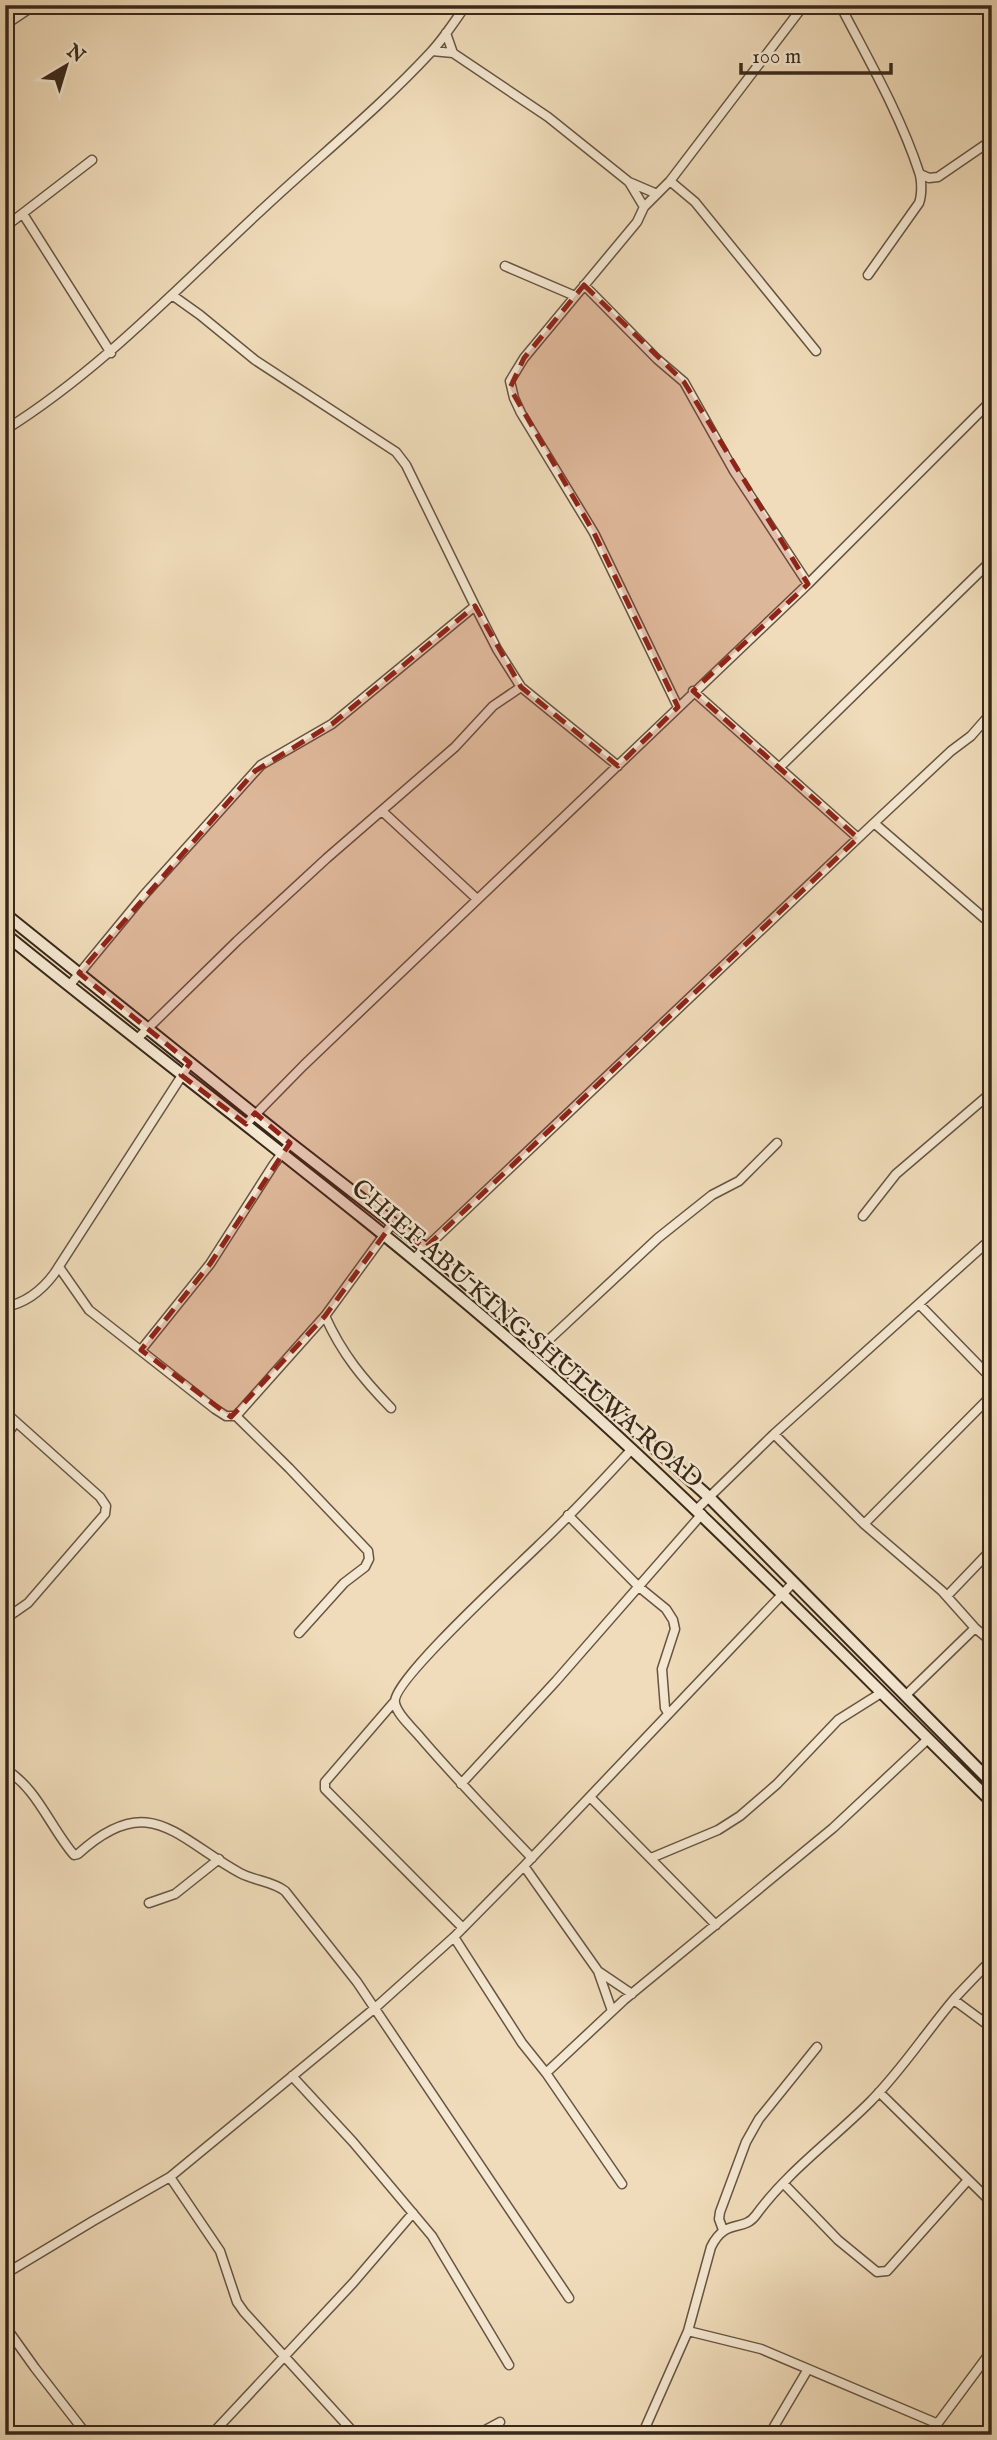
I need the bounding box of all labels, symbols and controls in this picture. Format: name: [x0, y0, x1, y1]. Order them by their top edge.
north arrow: [32, 32, 102, 102]
scale bar: [741, 32, 892, 76]
text: N: [61, 39, 90, 69]
text: 100 m: [752, 44, 801, 71]
street label: CHIEF ABU KING SHULUWA ROAD: [344, 1172, 710, 1496]

